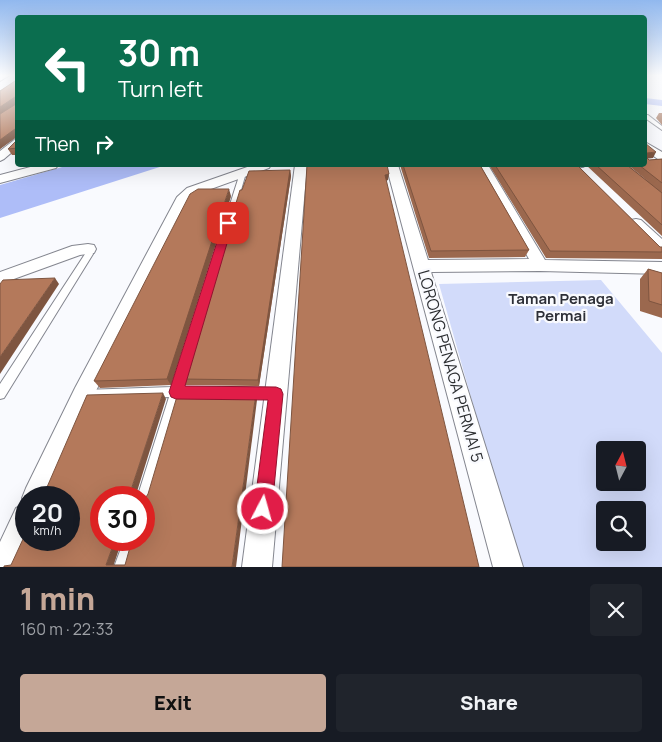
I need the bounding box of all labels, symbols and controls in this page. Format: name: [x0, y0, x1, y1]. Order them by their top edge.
text: 30 m: [118, 29, 200, 77]
icon: left: [35, 35, 100, 100]
text: Turn left: [118, 74, 203, 104]
icon: right: [90, 130, 118, 158]
text: Then: [35, 131, 80, 157]
pin: [207, 202, 249, 244]
icon: arrive: [214, 209, 242, 237]
street label: LORONG PENAGA PERMAI 5: [413, 267, 489, 465]
district label: Taman Penaga Permai: [508, 288, 614, 326]
north arrow: [596, 441, 646, 491]
map controls: [596, 441, 646, 551]
position arrow: [236, 482, 288, 534]
speed limit sign: 30: [90, 486, 155, 551]
text: 20: [32, 495, 63, 530]
button: search: [596, 501, 646, 551]
text: km/h: [34, 522, 61, 539]
text: 1 min: [20, 578, 95, 619]
button: close: [590, 584, 642, 636]
text: 160 m · 22:33: [20, 618, 113, 640]
button: Exit: [20, 674, 326, 732]
button: Share: [336, 674, 642, 732]

